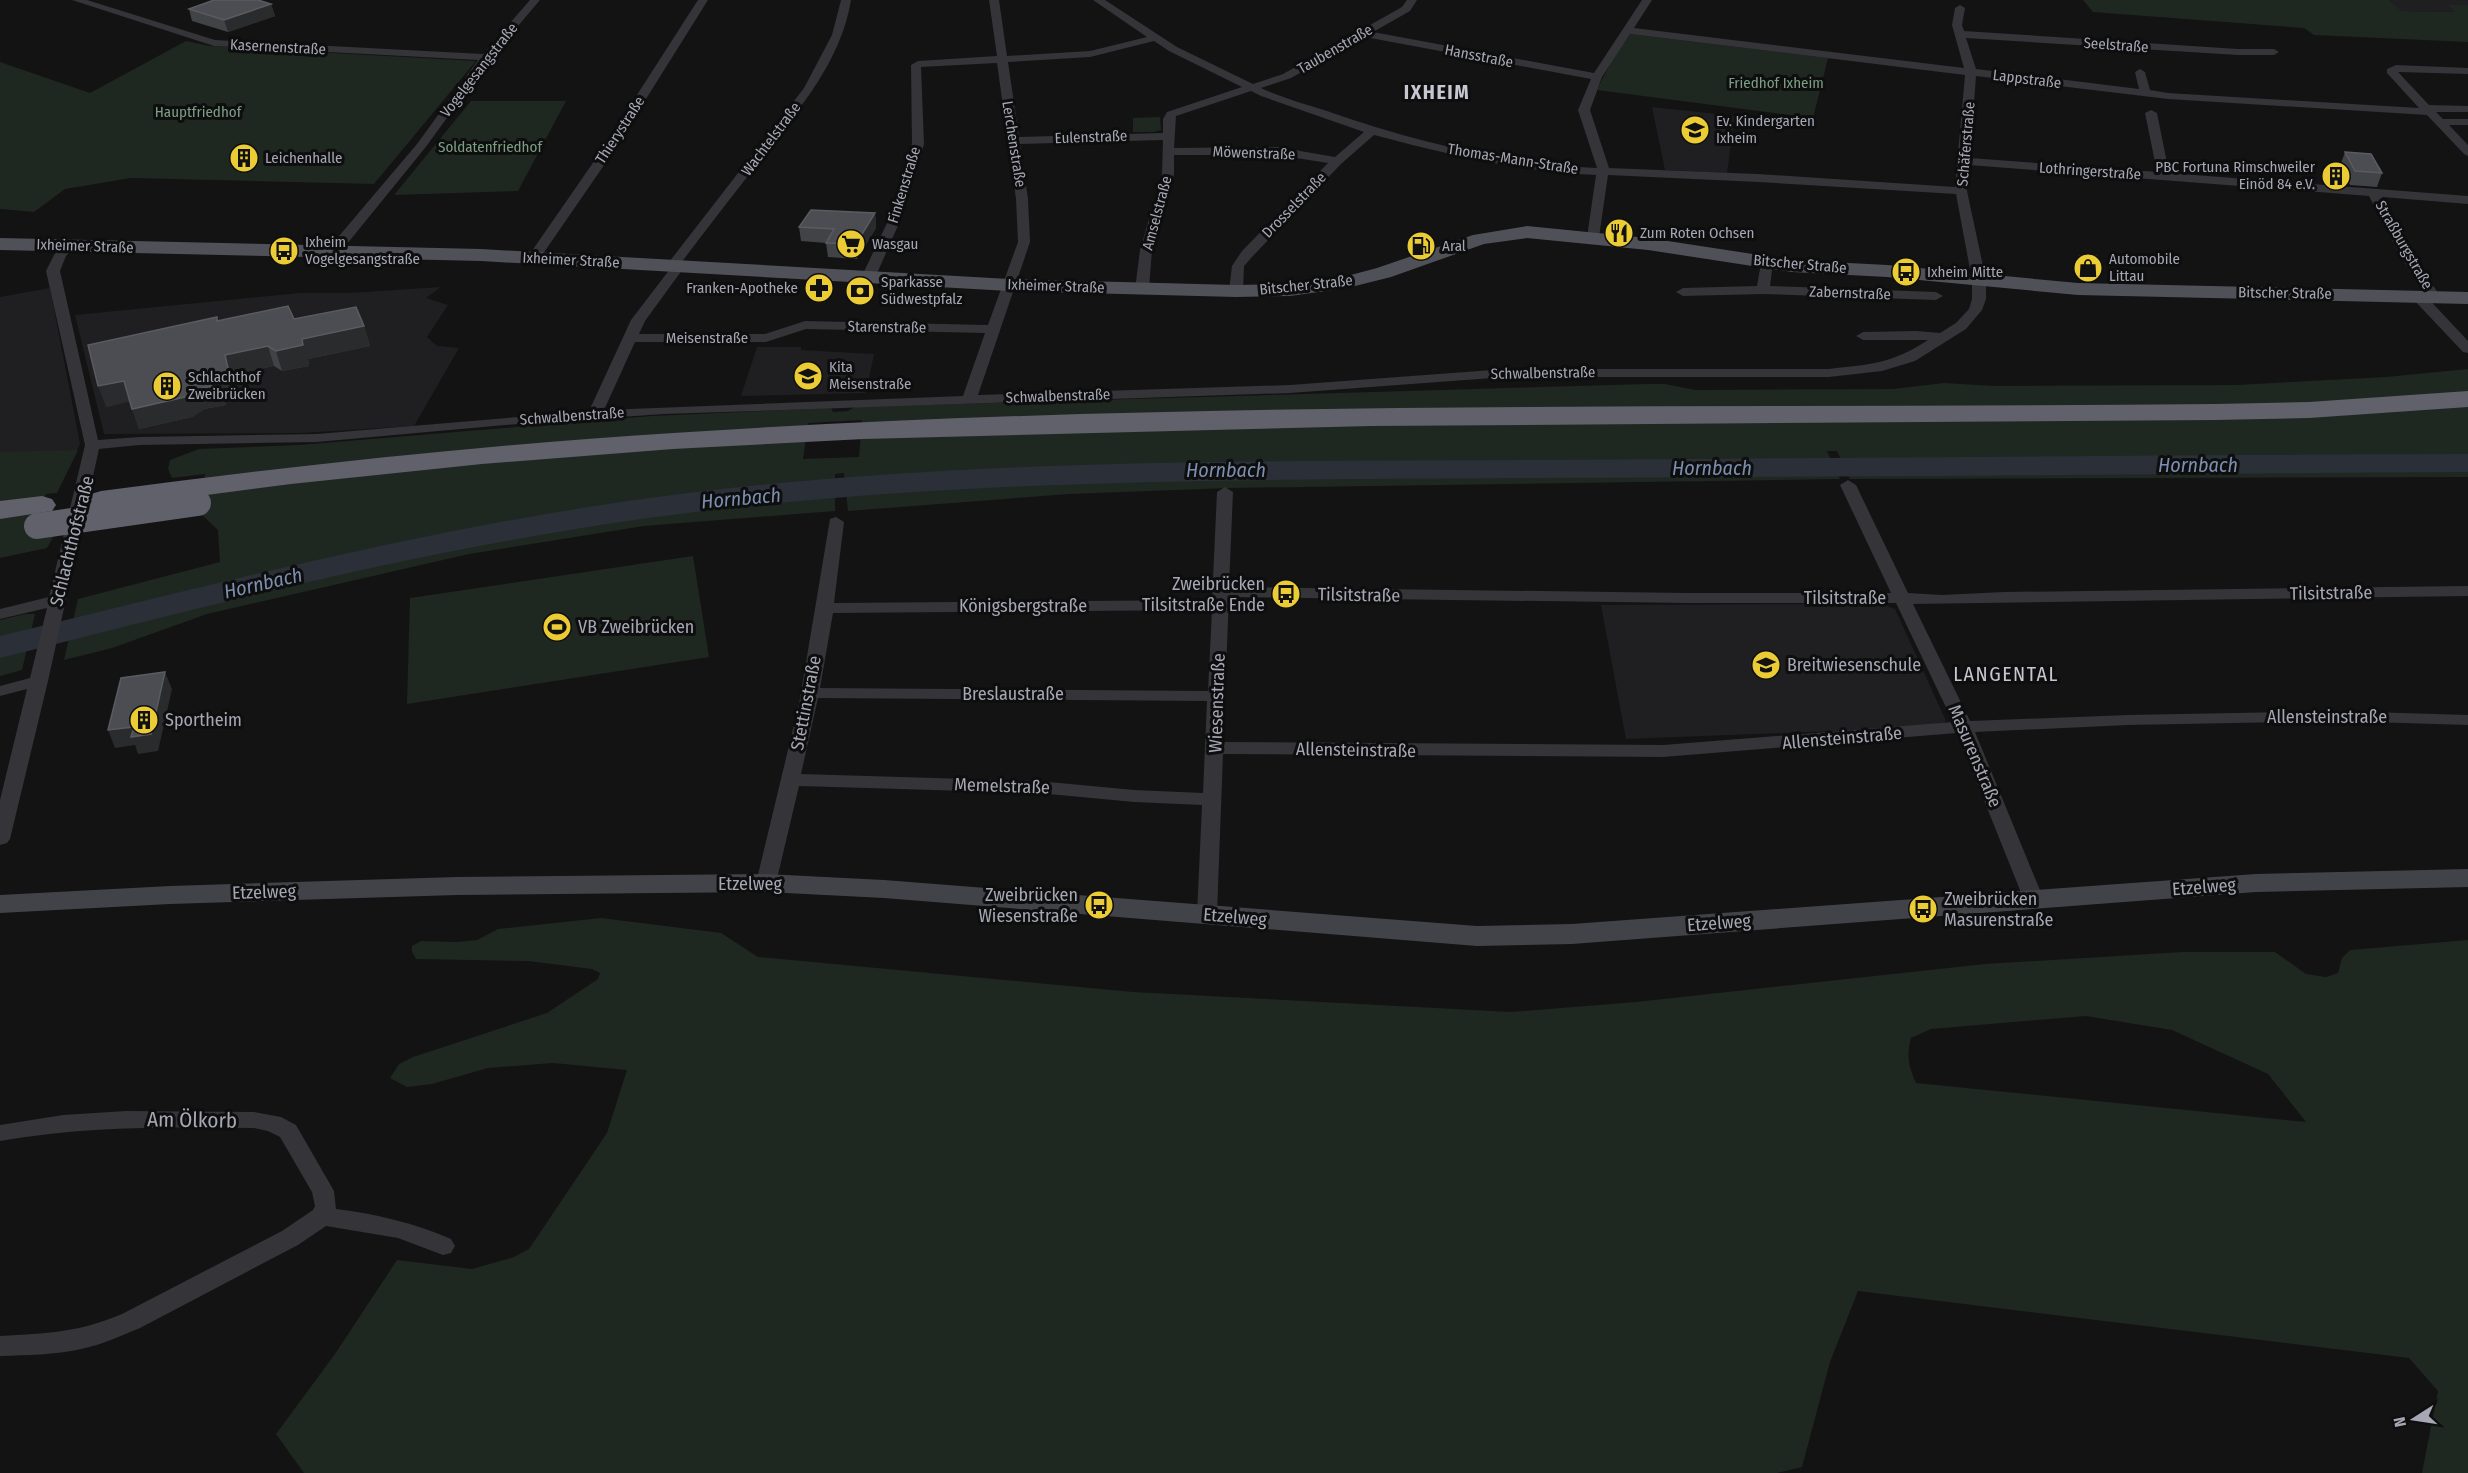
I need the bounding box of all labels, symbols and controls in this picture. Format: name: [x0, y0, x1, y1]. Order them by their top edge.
street label: Vogelgesangstraße: [437, 19, 521, 121]
street label: Taubenstraße: [1294, 20, 1376, 78]
street label: Seelstraße: [2083, 34, 2149, 56]
street label: Kasernenstraße: [229, 35, 327, 59]
street label: Hansstraße: [1443, 41, 1515, 71]
street label: Lappstraße: [1992, 66, 2062, 92]
park label: Friedhof Ixheim: [1728, 74, 1824, 92]
district label: IXHEIM: [1404, 80, 1470, 104]
street label: Thierystraße: [592, 93, 648, 167]
street label: Wachtelstraße: [738, 99, 804, 179]
street label: Lerchenstraße: [998, 100, 1030, 188]
street label: Schäferstraße: [1953, 101, 1979, 187]
park label: Hauptfriedhof: [155, 103, 243, 121]
place label: Ev. Kindergarten Ixheim: [1716, 112, 1815, 147]
school or university icon: Ev. Kindergarten Ixheim: [1679, 114, 1711, 146]
street label: Eulenstraße: [1054, 127, 1128, 147]
park label: Soldatenfriedhof: [438, 138, 543, 156]
street label: Thomas-Mann-Straße: [1446, 140, 1580, 178]
building icon: Leichenhalle: [228, 142, 260, 174]
street label: Möwenstraße: [1212, 143, 1296, 163]
street label: Finkenstraße: [884, 145, 924, 225]
place label: Leichenhalle: [265, 149, 343, 167]
street label: Lothringerstraße: [2038, 158, 2142, 184]
place label: PBC Fortuna Rimschweiler Einöd 84 e.V.: [2155, 158, 2316, 193]
building icon: PBC Fortuna Rimschweiler Einöd 84 e.V.: [2320, 160, 2352, 192]
street label: Drosselstraße: [1258, 168, 1330, 242]
street label: Amselstraße: [1138, 174, 1176, 252]
street label: Straßburgstraße: [2371, 198, 2437, 292]
restaurant icon: Zum Roten Ochsen: [1603, 217, 1635, 249]
place label: Zum Roten Ochsen: [1640, 224, 1755, 242]
supermarket icon: Wasgau: [835, 228, 867, 260]
fuel station icon: Aral: [1405, 230, 1437, 262]
place label: Ixheim Vogelgesangstraße: [305, 233, 420, 268]
street label: Ixheimer Straße: [36, 235, 134, 257]
bus stop icon: Ixheim Vogelgesangstraße: [268, 235, 300, 267]
place label: Wasgau: [872, 235, 918, 253]
place label: Aral: [1442, 237, 1466, 255]
street label: Ixheimer Straße: [522, 248, 620, 272]
place label: Automobile Littau: [2109, 250, 2180, 285]
street label: Bitscher Straße: [1753, 251, 1847, 277]
shop icon: Automobile Littau: [2072, 252, 2104, 284]
bus stop icon: Ixheim Mitte: [1890, 256, 1922, 288]
place label: Ixheim Mitte: [1927, 263, 2003, 281]
street label: Bitscher Straße: [1258, 271, 1354, 299]
pharmacy icon: Franken-Apotheke: [803, 272, 835, 304]
place label: Sparkasse Südwestpfalz: [881, 273, 962, 308]
bank icon: Sparkasse Südwestpfalz: [844, 275, 876, 307]
street label: Ixheimer Straße: [1007, 275, 1105, 297]
place label: Franken-Apotheke: [686, 279, 798, 297]
street label: Zabernstraße: [1809, 283, 1891, 303]
street label: Bitscher Straße: [2238, 283, 2332, 303]
street label: Starenstraße: [848, 317, 926, 337]
street label: Meisenstraße: [666, 329, 748, 347]
place label: Kita Meisenstraße: [829, 358, 911, 393]
school or university icon: Kita Meisenstraße: [792, 360, 824, 392]
street label: Schwalbenstraße: [1490, 363, 1596, 383]
place label: Schlachthof Zweibrücken: [188, 368, 266, 403]
building icon: Schlachthof Zweibrücken: [151, 370, 183, 402]
street label: Schwalbenstraße: [1005, 385, 1111, 407]
street label: Schwalbenstraße: [519, 403, 625, 429]
water label: Hornbach: [2158, 453, 2238, 477]
water label: Hornbach: [1672, 456, 1752, 480]
water label: Hornbach: [1186, 458, 1266, 482]
street label: Schlachthofstraße: [45, 473, 99, 609]
water label: Hornbach: [700, 483, 782, 513]
water label: Hornbach: [221, 562, 305, 604]
place label: Zweibrücken Tilsitstraße Ende: [1142, 573, 1265, 616]
bus stop icon: Zweibrücken Tilsitstraße Ende: [1270, 578, 1302, 610]
street label: Tilsitstraße: [2290, 581, 2372, 605]
street label: Tilsitstraße: [1318, 583, 1400, 607]
street label: Tilsitstraße: [1804, 587, 1886, 609]
street label: Königsbergstraße: [959, 595, 1087, 617]
sports icon: VB Zweibrücken: [541, 611, 573, 643]
place label: VB Zweibrücken: [578, 616, 694, 638]
school or university icon: Breitwiesenschule: [1750, 649, 1782, 681]
street label: Wiesenstraße: [1204, 653, 1230, 753]
street label: Stettinstraße: [786, 654, 826, 752]
place label: Breitwiesenschule: [1787, 654, 1921, 676]
district label: LANGENTAL: [1953, 662, 2059, 686]
street label: Breslaustraße: [962, 683, 1064, 705]
street label: Masurenstraße: [1944, 701, 2007, 811]
building icon: Sportheim: [128, 704, 160, 736]
street label: Allensteinstraße: [2267, 706, 2387, 728]
place label: Sportheim: [165, 709, 242, 731]
street label: Allensteinstraße: [1781, 722, 1903, 754]
street label: Allensteinstraße: [1296, 738, 1416, 762]
street label: Memelstraße: [954, 773, 1050, 799]
street label: Etzelweg: [718, 873, 782, 895]
street label: Etzelweg: [2171, 874, 2237, 900]
street label: Etzelweg: [232, 880, 297, 904]
place label: Zweibrücken Wiesenstraße: [978, 884, 1078, 927]
place label: Zweibrücken Masurenstraße: [1944, 888, 2053, 931]
bus stop icon: Zweibrücken Wiesenstraße: [1083, 889, 1115, 921]
bus stop icon: Zweibrücken Masurenstraße: [1907, 893, 1939, 925]
street label: Etzelweg: [1202, 903, 1268, 931]
street label: Etzelweg: [1686, 910, 1752, 936]
street label: Am Ölkorb: [147, 1106, 237, 1134]
north arrow: [2384, 1389, 2444, 1449]
text: N: [2390, 1415, 2410, 1429]

